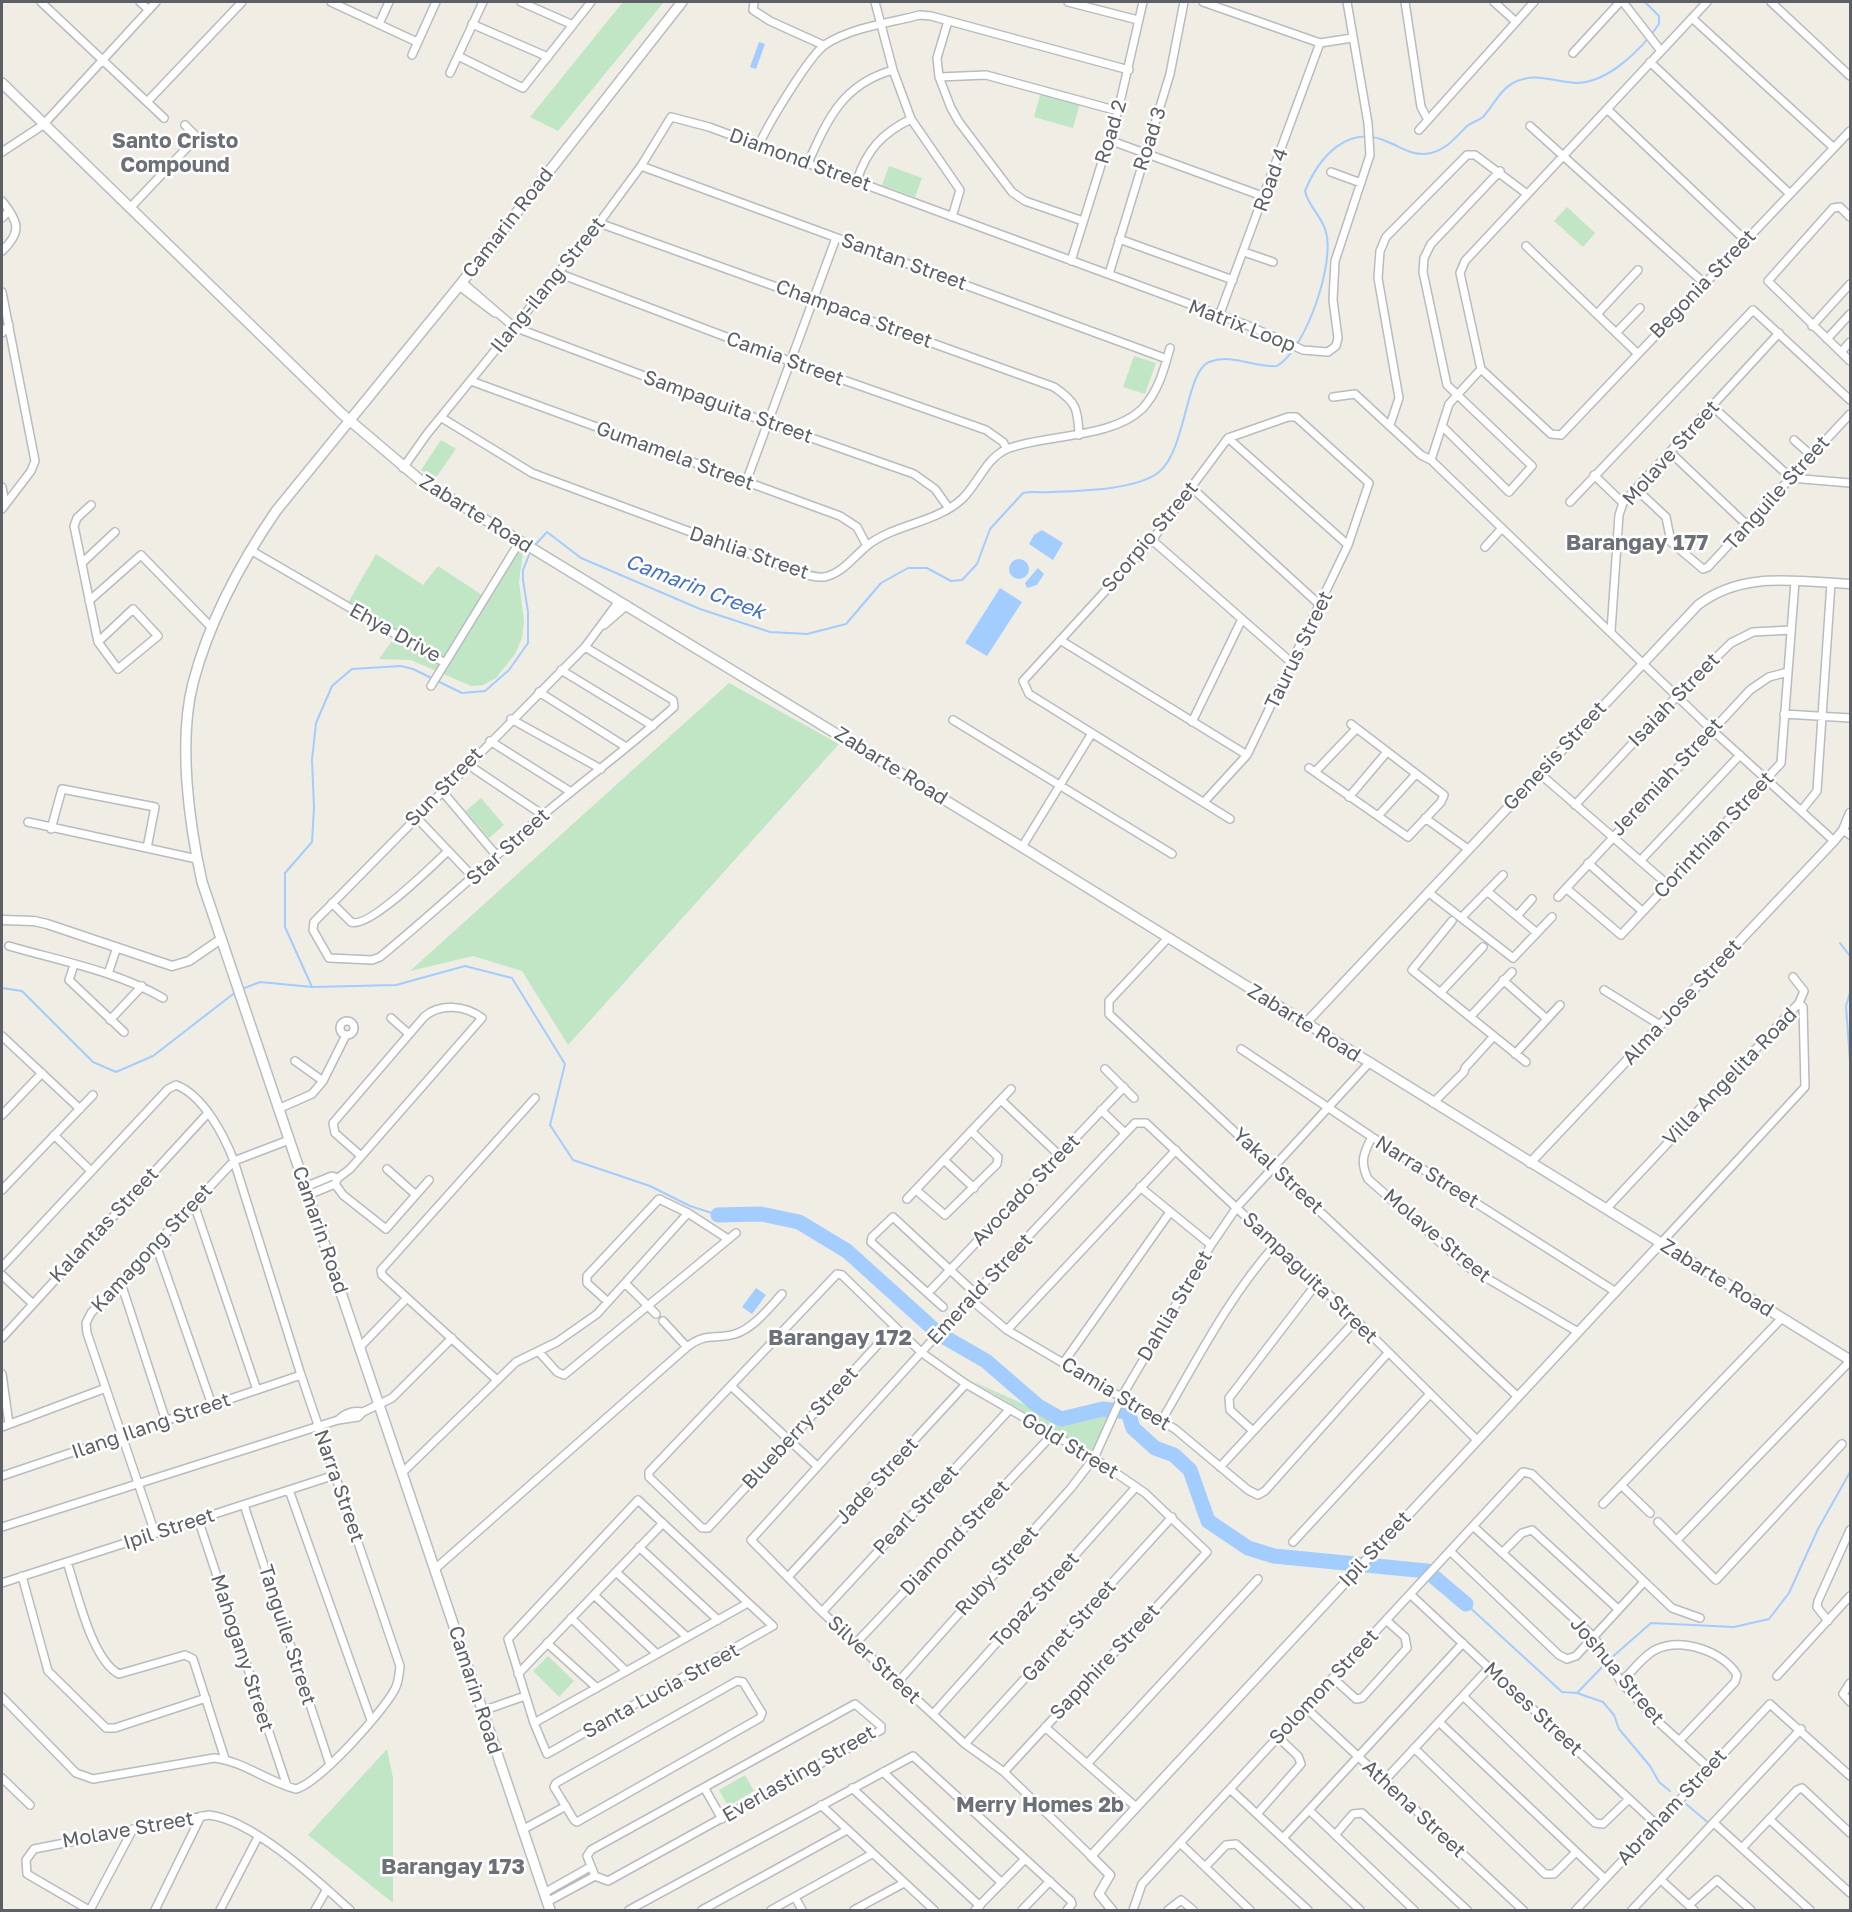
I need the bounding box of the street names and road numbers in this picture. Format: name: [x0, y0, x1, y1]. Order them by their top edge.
street label: Road 2: [1090, 97, 1132, 167]
street label: Road 3: [1128, 104, 1172, 174]
street label: Diamond Street: [726, 123, 874, 197]
street label: Road 4: [1248, 145, 1294, 215]
street label: Camarin Road: [457, 163, 559, 283]
street label: Ilang-ilang Street: [486, 212, 610, 358]
street label: Begonia Street: [1645, 224, 1761, 344]
street label: Santan Street: [838, 228, 970, 296]
street label: Champaca Street: [772, 275, 936, 353]
street label: Matrix Loop: [1185, 295, 1299, 357]
street label: Camia Street: [723, 327, 847, 391]
street label: Sampaguita Street: [640, 365, 816, 449]
street label: Molave Street: [1618, 396, 1724, 510]
street label: Gumamela Street: [593, 416, 757, 496]
street label: Tanguile Street: [1719, 431, 1835, 555]
street label: Zabarte Road: [415, 470, 537, 558]
street label: Scorpio Street: [1097, 477, 1203, 597]
street label: Dahlia Street: [686, 521, 812, 585]
street label: Taurus Street: [1260, 587, 1338, 713]
street label: Ehya Drive: [345, 598, 445, 668]
street label: Isaiah Street: [1623, 648, 1725, 752]
street label: Genesis Street: [1498, 696, 1612, 816]
street label: Jeremiah Street: [1606, 713, 1728, 841]
street label: Zabarte Road: [830, 722, 952, 810]
street label: Sun Street: [400, 742, 488, 832]
street label: Corinthian Street: [1649, 767, 1779, 903]
street label: Star Street: [461, 803, 555, 891]
street label: Alma Jose Street: [1618, 934, 1746, 1070]
street label: Zabarte Road: [1243, 979, 1365, 1067]
street label: Villa Angelita Road: [1658, 1003, 1802, 1151]
street label: Yakal Street: [1228, 1123, 1328, 1219]
street label: Avocado Street: [967, 1129, 1085, 1251]
street label: Narra Street: [1371, 1131, 1483, 1213]
street label: Kalantas Street: [44, 1162, 164, 1288]
street label: Camarin Road: [287, 1163, 353, 1297]
street label: Kamagong Street: [86, 1179, 218, 1317]
street label: Molave Street: [1378, 1184, 1496, 1288]
street label: Sampaguita Street: [1237, 1207, 1383, 1349]
street label: Emerald Street: [922, 1228, 1038, 1350]
street label: Zabarte Road: [1656, 1234, 1778, 1322]
street label: Dahlia Street: [1133, 1246, 1217, 1366]
street label: Camia Street: [1057, 1352, 1175, 1436]
street label: Blueberry Street: [737, 1362, 863, 1494]
street label: Ilang Ilang Street: [68, 1388, 234, 1464]
street label: Gold Street: [1017, 1408, 1123, 1484]
street label: Narra Street: [309, 1427, 369, 1545]
street label: Jade Street: [831, 1432, 923, 1530]
street label: Pearl Street: [868, 1460, 964, 1560]
street label: Diamond Street: [895, 1475, 1015, 1601]
street label: Ipil Street: [120, 1503, 218, 1555]
street label: Ipil Street: [1334, 1506, 1416, 1592]
street label: Ruby Street: [950, 1521, 1044, 1621]
street label: Topaz Street: [986, 1547, 1084, 1653]
street label: Tanguile Street: [253, 1562, 321, 1708]
street label: Mahogany Street: [205, 1571, 279, 1735]
street label: Garnet Street: [1017, 1575, 1121, 1687]
street label: Sapphire Street: [1045, 1599, 1165, 1725]
street label: Silver Street: [822, 1611, 926, 1709]
street label: Joshua Street: [1565, 1612, 1669, 1730]
street label: Camarin Road: [443, 1623, 507, 1757]
street label: Solomon Street: [1264, 1624, 1384, 1750]
street label: Santa Lucia Street: [578, 1638, 744, 1744]
street label: Moses Street: [1479, 1657, 1587, 1761]
street label: Everlasting Street: [718, 1720, 880, 1828]
street label: Abraham Street: [1612, 1744, 1732, 1870]
street label: Athena Street: [1357, 1755, 1471, 1863]
street label: Molave Street: [60, 1807, 196, 1853]

